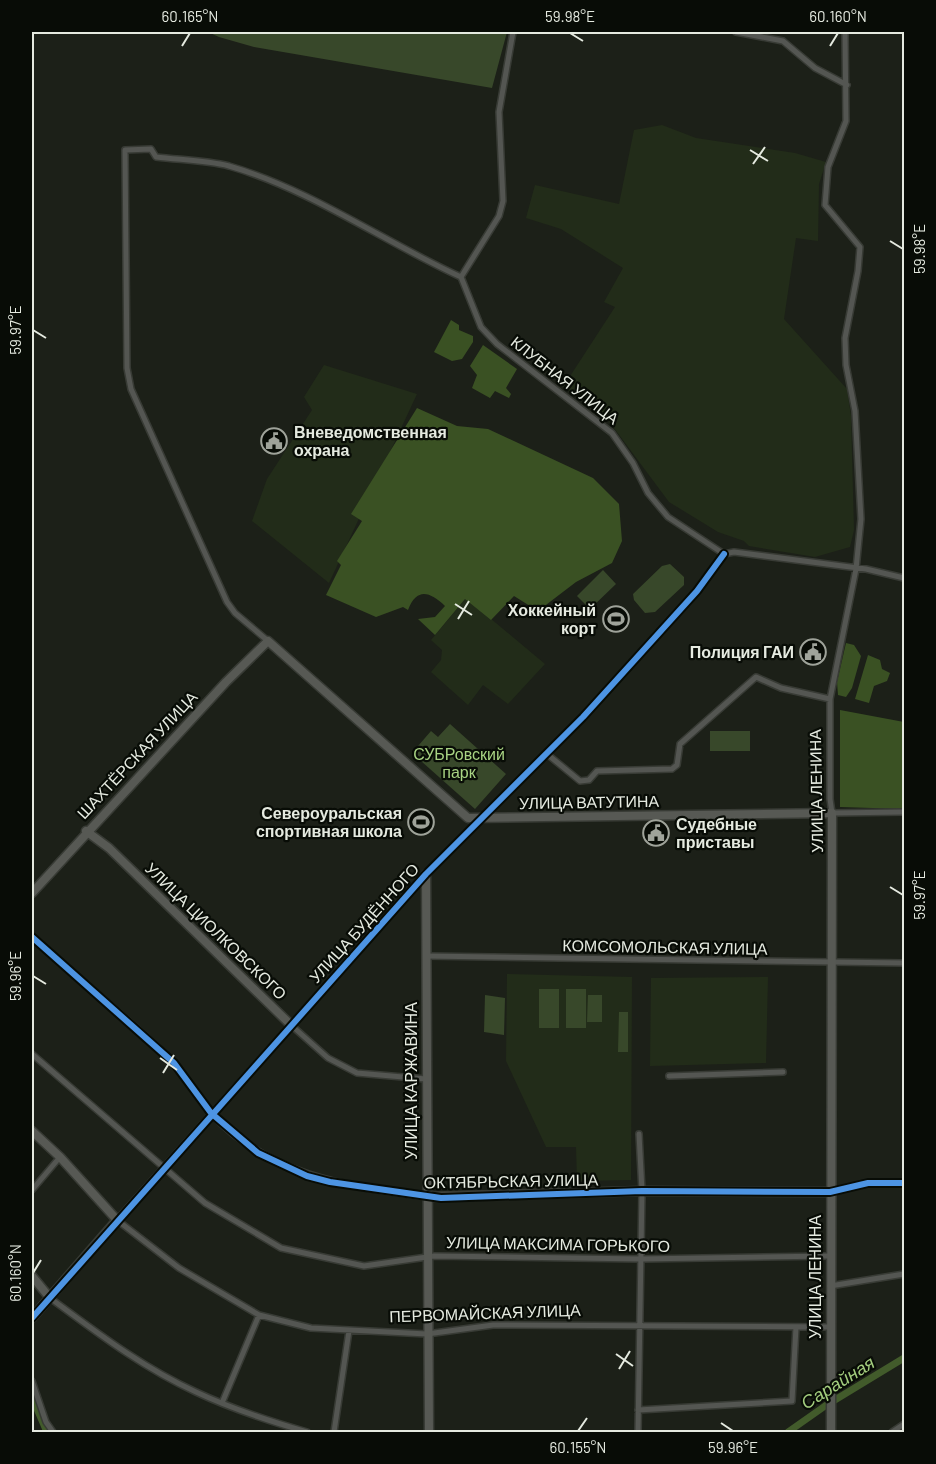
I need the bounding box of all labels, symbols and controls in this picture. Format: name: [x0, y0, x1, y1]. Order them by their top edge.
text: 60.165°N: [162, 7, 218, 25]
text: 59.98°E: [545, 7, 595, 25]
text: 60.160°N: [809, 7, 867, 25]
text: 59.98°E: [910, 224, 928, 274]
text: 59.97°E: [6, 305, 24, 355]
street label: КЛУБНАЯ УЛИЦА: [508, 332, 623, 428]
place label: Вневедомственная охрана: [294, 422, 447, 459]
public building icon: Вневедомственная охрана: [259, 426, 289, 456]
place label: Хоккейный корт: [508, 600, 596, 637]
sports icon: Хоккейный корт: [601, 604, 631, 634]
public building icon: Полиция ГАИ: [798, 637, 828, 667]
place label: Полиция ГАИ: [690, 642, 794, 661]
street label: ШАХТЁРСКАЯ УЛИЦА: [73, 687, 201, 822]
street label: УЛИЦА ЛЕНИНА: [805, 729, 826, 853]
park label: СУБРовский парк: [413, 744, 505, 781]
street label: УЛИЦА ВАТУТИНА: [519, 791, 660, 812]
place label: Североуральская спортивная школа: [256, 803, 402, 840]
sports icon: Североуральская спортивная школа: [406, 807, 436, 837]
place label: Судебные приставы: [676, 814, 757, 851]
public building icon: Судебные приставы: [641, 818, 671, 848]
street label: УЛИЦА ЦИОЛКОВСКОГО: [142, 858, 291, 1003]
street label: УЛИЦА БУДЁННОГО: [305, 859, 422, 986]
text: 59.97°E: [910, 870, 928, 920]
street label: КОМСОМОЛЬСКАЯ УЛИЦА: [562, 935, 768, 958]
text: 59.96°E: [6, 951, 24, 1001]
street label: УЛИЦА КАРЖАВИНА: [401, 1002, 420, 1160]
street label: ОКТЯБРЬСКАЯ УЛИЦА: [424, 1169, 599, 1192]
street label: УЛИЦА ЛЕНИНА: [805, 1215, 824, 1339]
street label: УЛИЦА МАКСИМА ГОРЬКОГО: [446, 1232, 670, 1255]
text: 60.160°N: [6, 1244, 24, 1302]
street label: ПЕРВОМАЙСКАЯ УЛИЦА: [389, 1300, 581, 1325]
water label: Сарайная: [797, 1351, 879, 1413]
text: 60.155°N: [550, 1438, 606, 1456]
text: 59.96°E: [708, 1438, 758, 1456]

